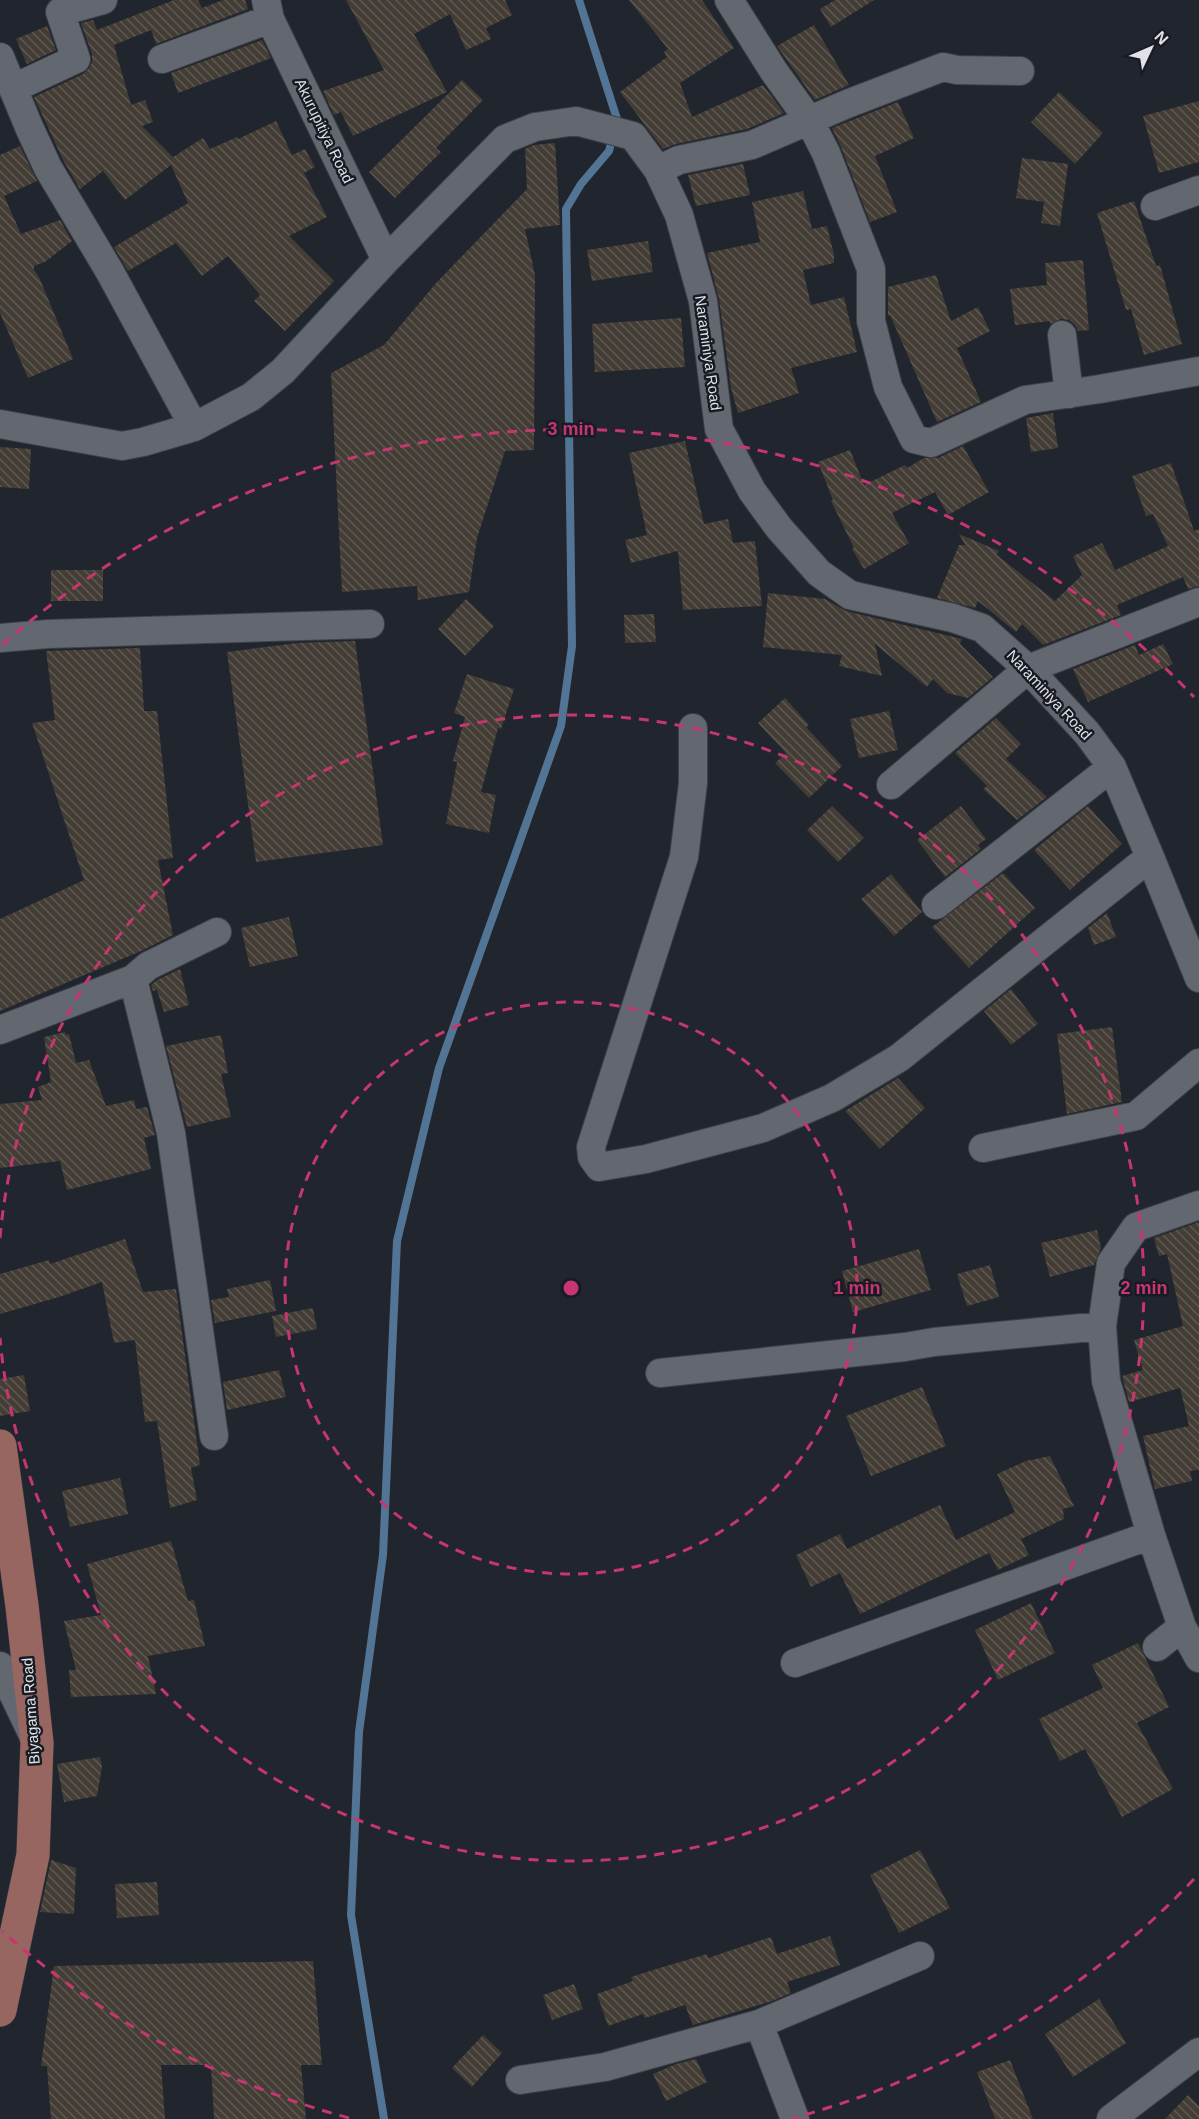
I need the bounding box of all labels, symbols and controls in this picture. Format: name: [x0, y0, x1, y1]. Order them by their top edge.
north arrow: [1121, 18, 1181, 78]
text: N: [1151, 28, 1172, 48]
street label: Akurupitiya Road: [292, 76, 357, 186]
street label: Naraminiya Road: [692, 294, 725, 411]
text: 3 min: [547, 419, 595, 439]
street label: Naraminiya Road: [1004, 646, 1095, 743]
centre of rings: [561, 1278, 581, 1298]
text: 1 min: [833, 1278, 881, 1298]
text: 2 min: [1120, 1278, 1168, 1298]
street label: Biyagama Road: [18, 1657, 43, 1765]

